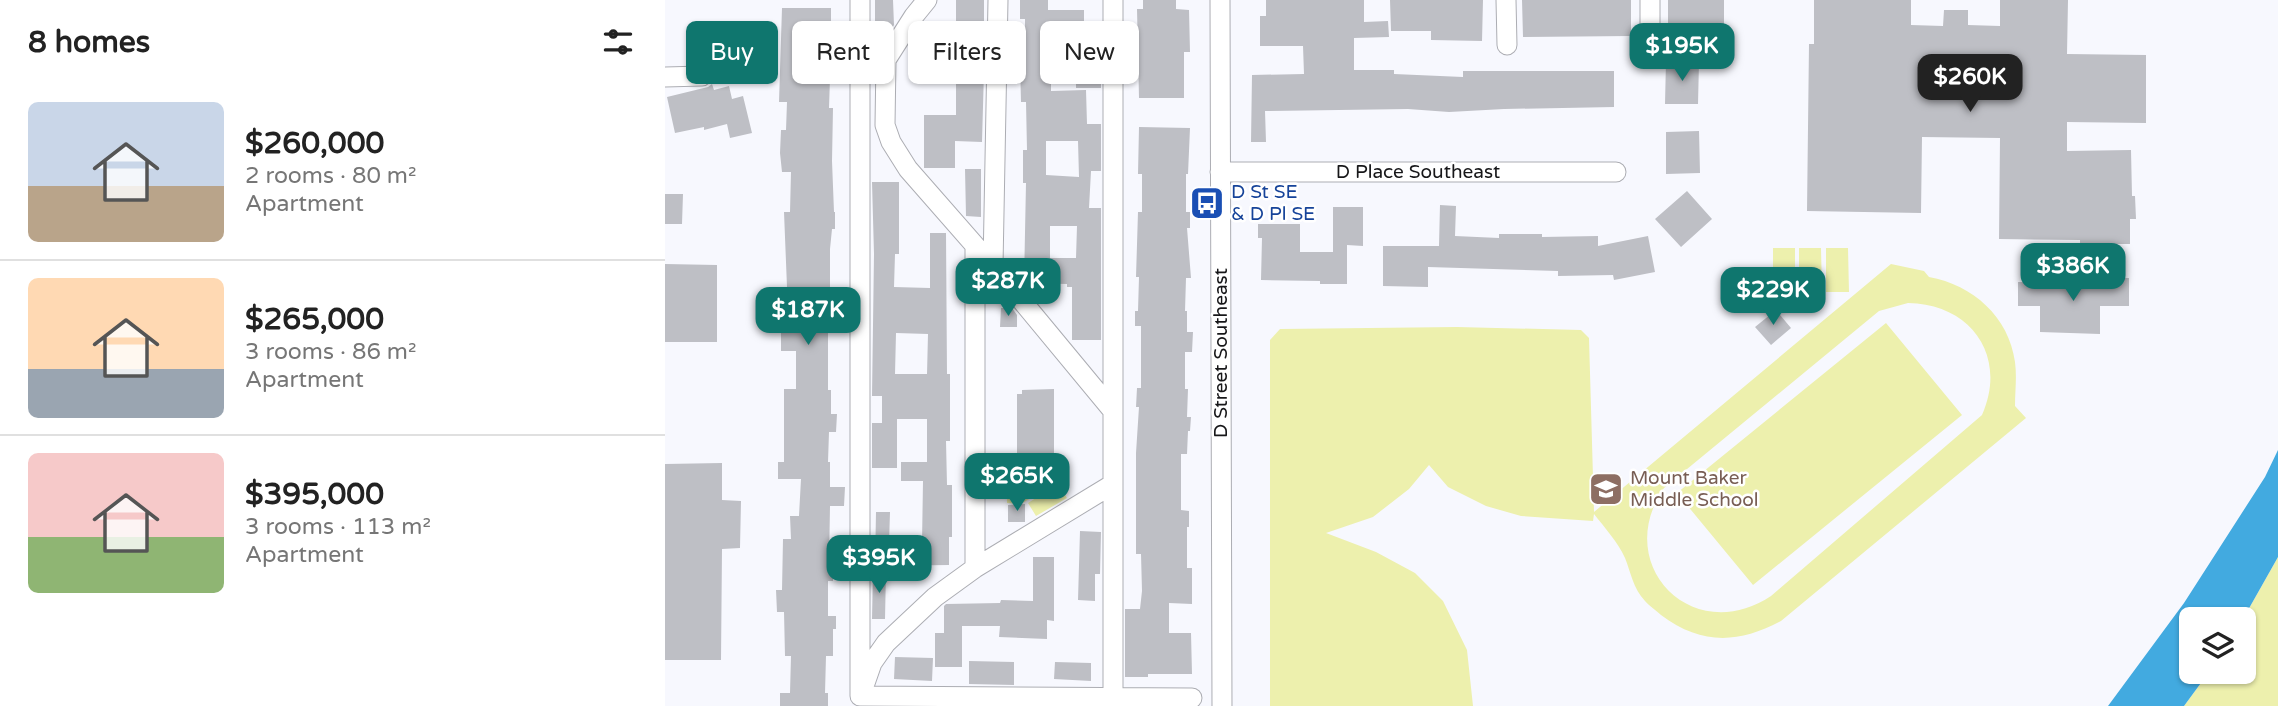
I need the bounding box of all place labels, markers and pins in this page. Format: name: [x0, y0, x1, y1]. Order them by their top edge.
pin: $195K: [1633, 24, 1731, 83]
pin: $260K: [1921, 54, 2019, 114]
place label: D St SE & D Pl SE: [1231, 181, 1315, 225]
bus stop icon: D St SE & D Pl SE: [1188, 184, 1226, 222]
pin: $386K: [2024, 244, 2122, 303]
pin: $287K: [959, 258, 1057, 318]
pin: $229K: [1724, 268, 1822, 327]
pin: $187K: [759, 288, 857, 347]
pin: $265K: [968, 454, 1066, 513]
place label: Mount Baker Middle School: [1630, 467, 1759, 511]
school or university icon: Mount Baker Middle School: [1587, 470, 1625, 508]
pin: $395K: [830, 536, 928, 595]

